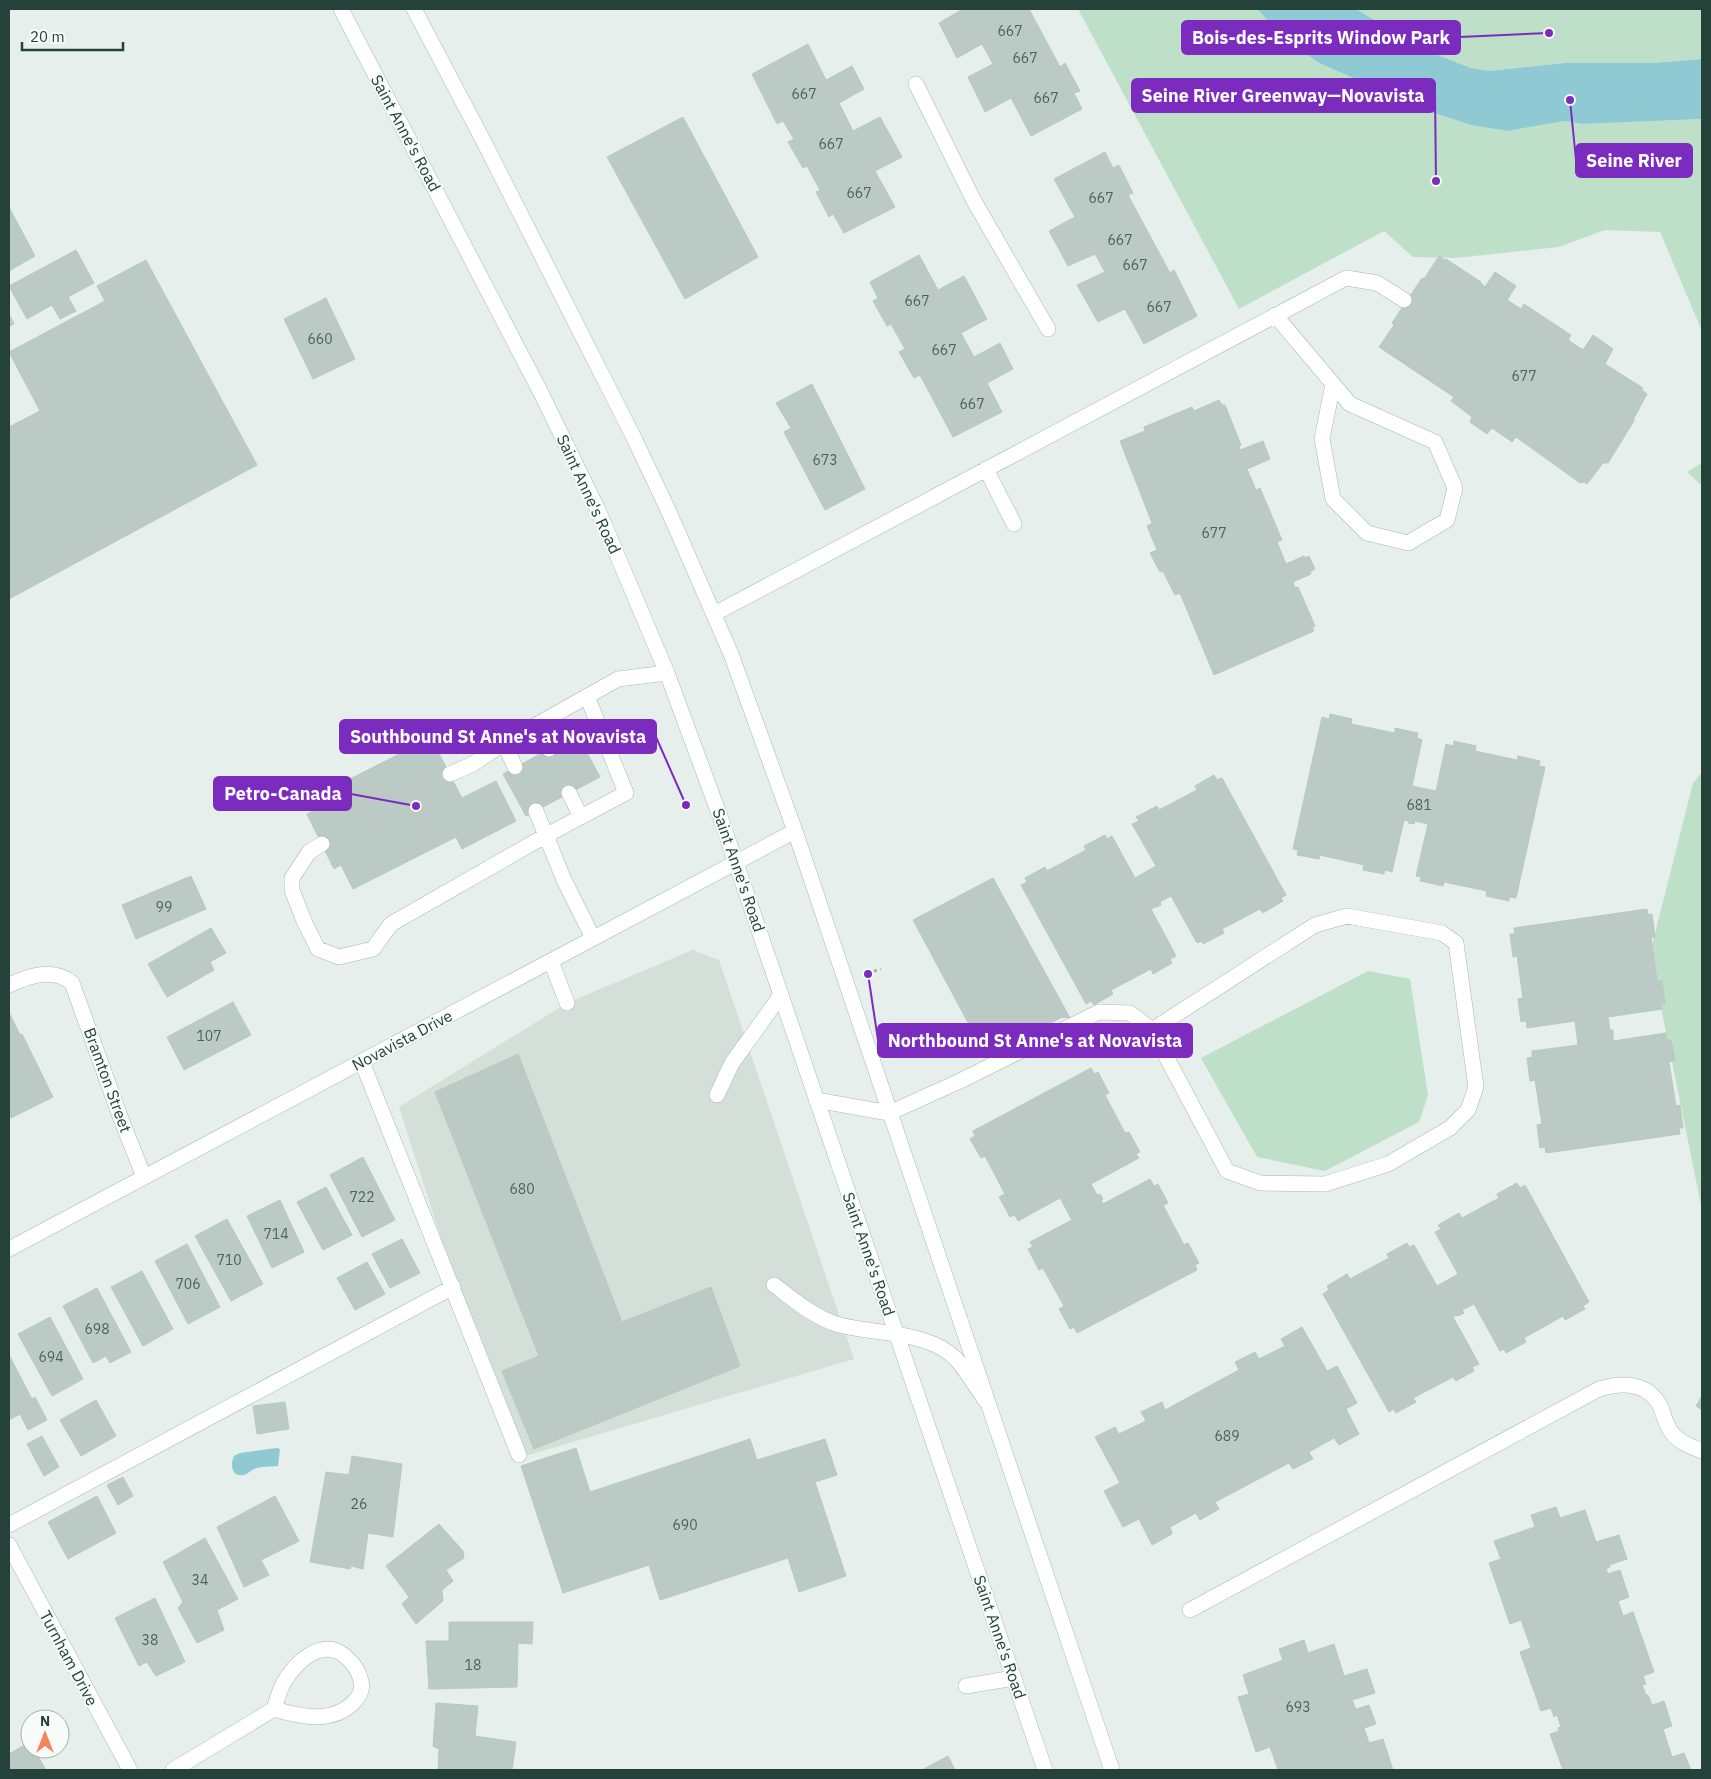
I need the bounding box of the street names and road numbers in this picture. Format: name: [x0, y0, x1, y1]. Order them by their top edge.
street label: Saint Anne's Road: [367, 71, 445, 195]
street label: Saint Anne's Road: [553, 431, 625, 557]
street label: Saint Anne's Road: [708, 806, 770, 934]
street label: Novavista Drive: [348, 1005, 456, 1075]
street label: Bramton Street: [80, 1025, 136, 1135]
street label: Saint Anne's Road: [838, 1190, 900, 1318]
street label: Saint Anne's Road: [969, 1573, 1031, 1701]
street label: Turnham Drive: [36, 1607, 103, 1709]

